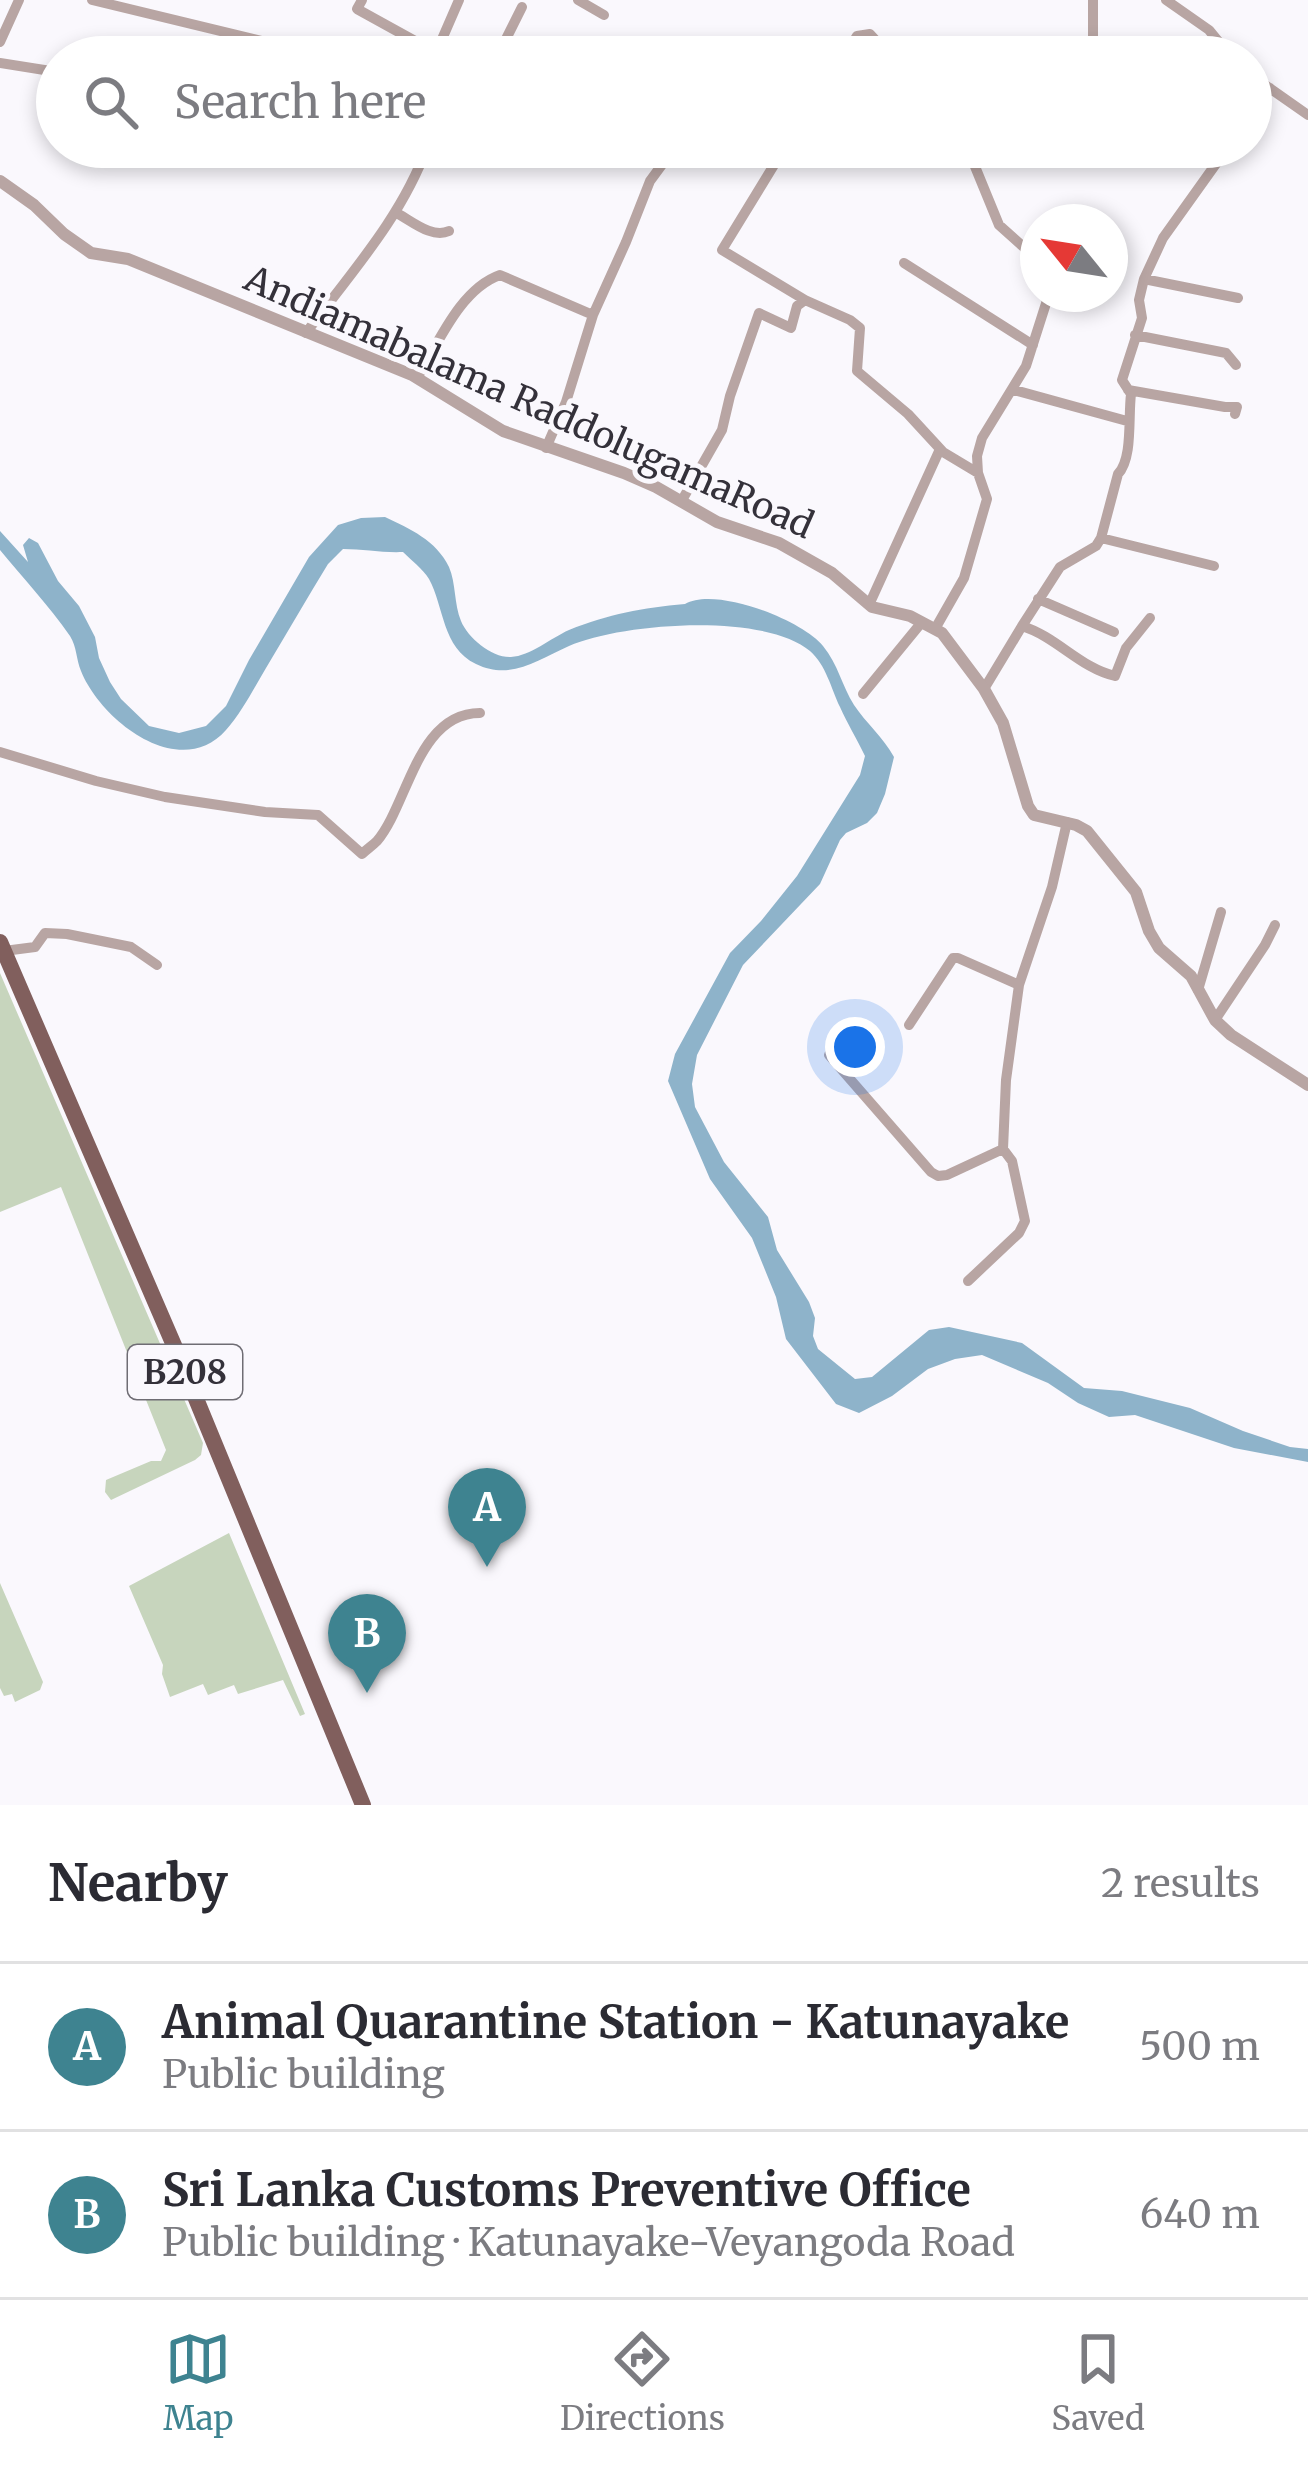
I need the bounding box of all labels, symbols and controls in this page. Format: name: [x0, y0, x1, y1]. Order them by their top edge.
search box: [36, 36, 1272, 168]
icon: search: [78, 69, 144, 135]
text: Search here: [174, 74, 426, 130]
north arrow: [1020, 204, 1128, 312]
street label: Andiamabalama RaddolugamaRoad: [237, 255, 820, 548]
your location: [825, 1017, 885, 1077]
road number: B208: [128, 1345, 242, 1399]
pin: A: [448, 1468, 526, 1567]
pin: B: [328, 1594, 406, 1693]
text: Nearby: [48, 1851, 228, 1915]
text: 2 results: [1101, 1859, 1260, 1908]
text: Animal Quarantine Station - Katunayake: [162, 1994, 1069, 2050]
text: A: [73, 2022, 101, 2071]
text: 500 m: [1139, 2022, 1260, 2071]
text: Public building: [162, 2050, 445, 2099]
text: Sri Lanka Customs Preventive Office: [162, 2162, 971, 2218]
text: B: [73, 2190, 101, 2239]
text: 640 m: [1140, 2190, 1260, 2239]
text: Public building · Katunayake-Veyangoda Road: [162, 2218, 1015, 2267]
tab: Map: [163, 2326, 234, 2439]
tab: Directions: [560, 2326, 725, 2439]
tab: Saved: [1051, 2326, 1145, 2439]

